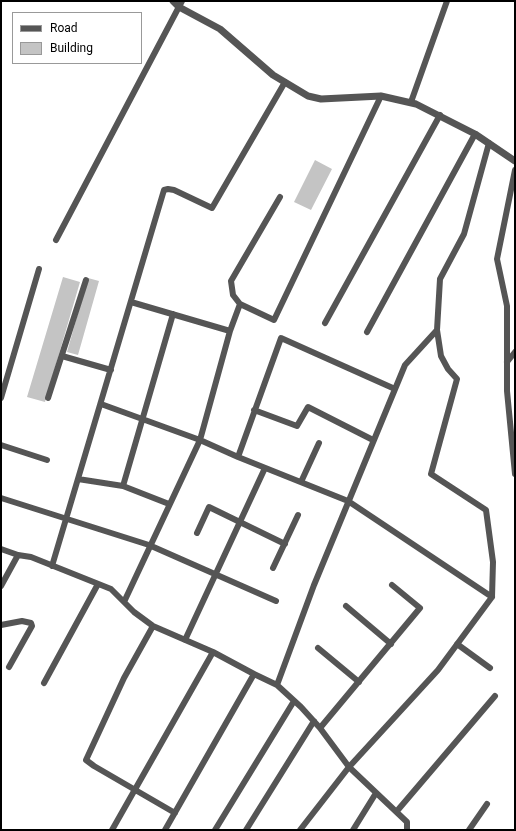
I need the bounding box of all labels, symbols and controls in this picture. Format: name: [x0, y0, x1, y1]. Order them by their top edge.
legend: [12, 12, 142, 64]
text: Road: [50, 21, 78, 35]
text: Building: [50, 41, 93, 55]

